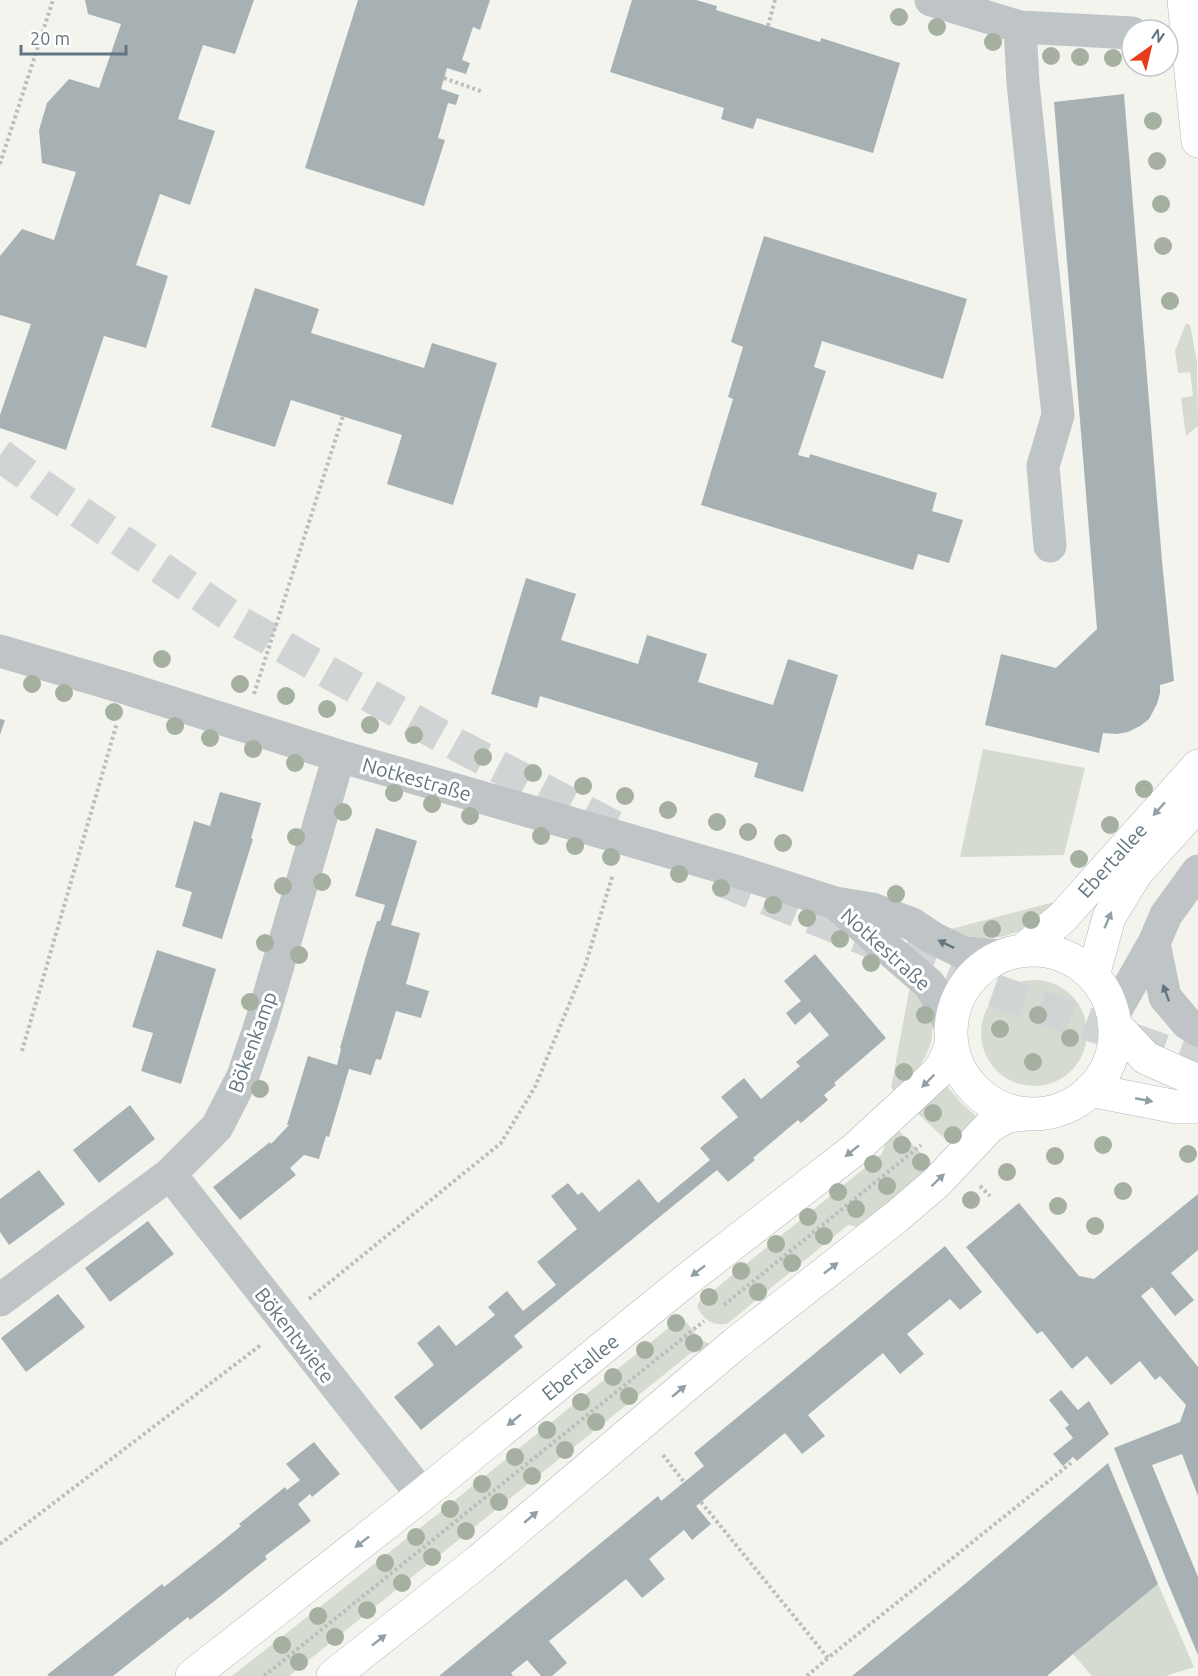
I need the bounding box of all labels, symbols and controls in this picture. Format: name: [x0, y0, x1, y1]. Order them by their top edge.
scale bar: [21, 18, 126, 56]
north arrow: [1120, 18, 1180, 78]
text: N: [1148, 25, 1168, 46]
text: 20 m: [30, 28, 70, 48]
street label: Notkestraße: [360, 752, 474, 806]
one-way arrow: [1153, 801, 1166, 816]
street label: Ebertallee: [1073, 818, 1151, 902]
street label: Notkestraße: [837, 903, 935, 995]
one-way arrow: [1103, 911, 1113, 929]
one-way arrow: [937, 940, 954, 949]
one-way arrow: [1161, 983, 1171, 1001]
street label: Bökenkamp: [223, 988, 281, 1096]
one-way arrow: [922, 1074, 936, 1088]
one-way arrow: [1135, 1096, 1154, 1105]
one-way arrow: [845, 1144, 860, 1157]
one-way arrow: [931, 1173, 945, 1187]
one-way arrow: [823, 1262, 839, 1275]
one-way arrow: [691, 1264, 706, 1276]
street label: Bökentwiete: [251, 1283, 339, 1387]
street label: Ebertallee: [537, 1329, 623, 1405]
one-way arrow: [672, 1385, 687, 1398]
one-way arrow: [507, 1413, 522, 1426]
one-way arrow: [523, 1511, 538, 1524]
one-way arrow: [354, 1536, 370, 1549]
one-way arrow: [371, 1633, 387, 1646]

